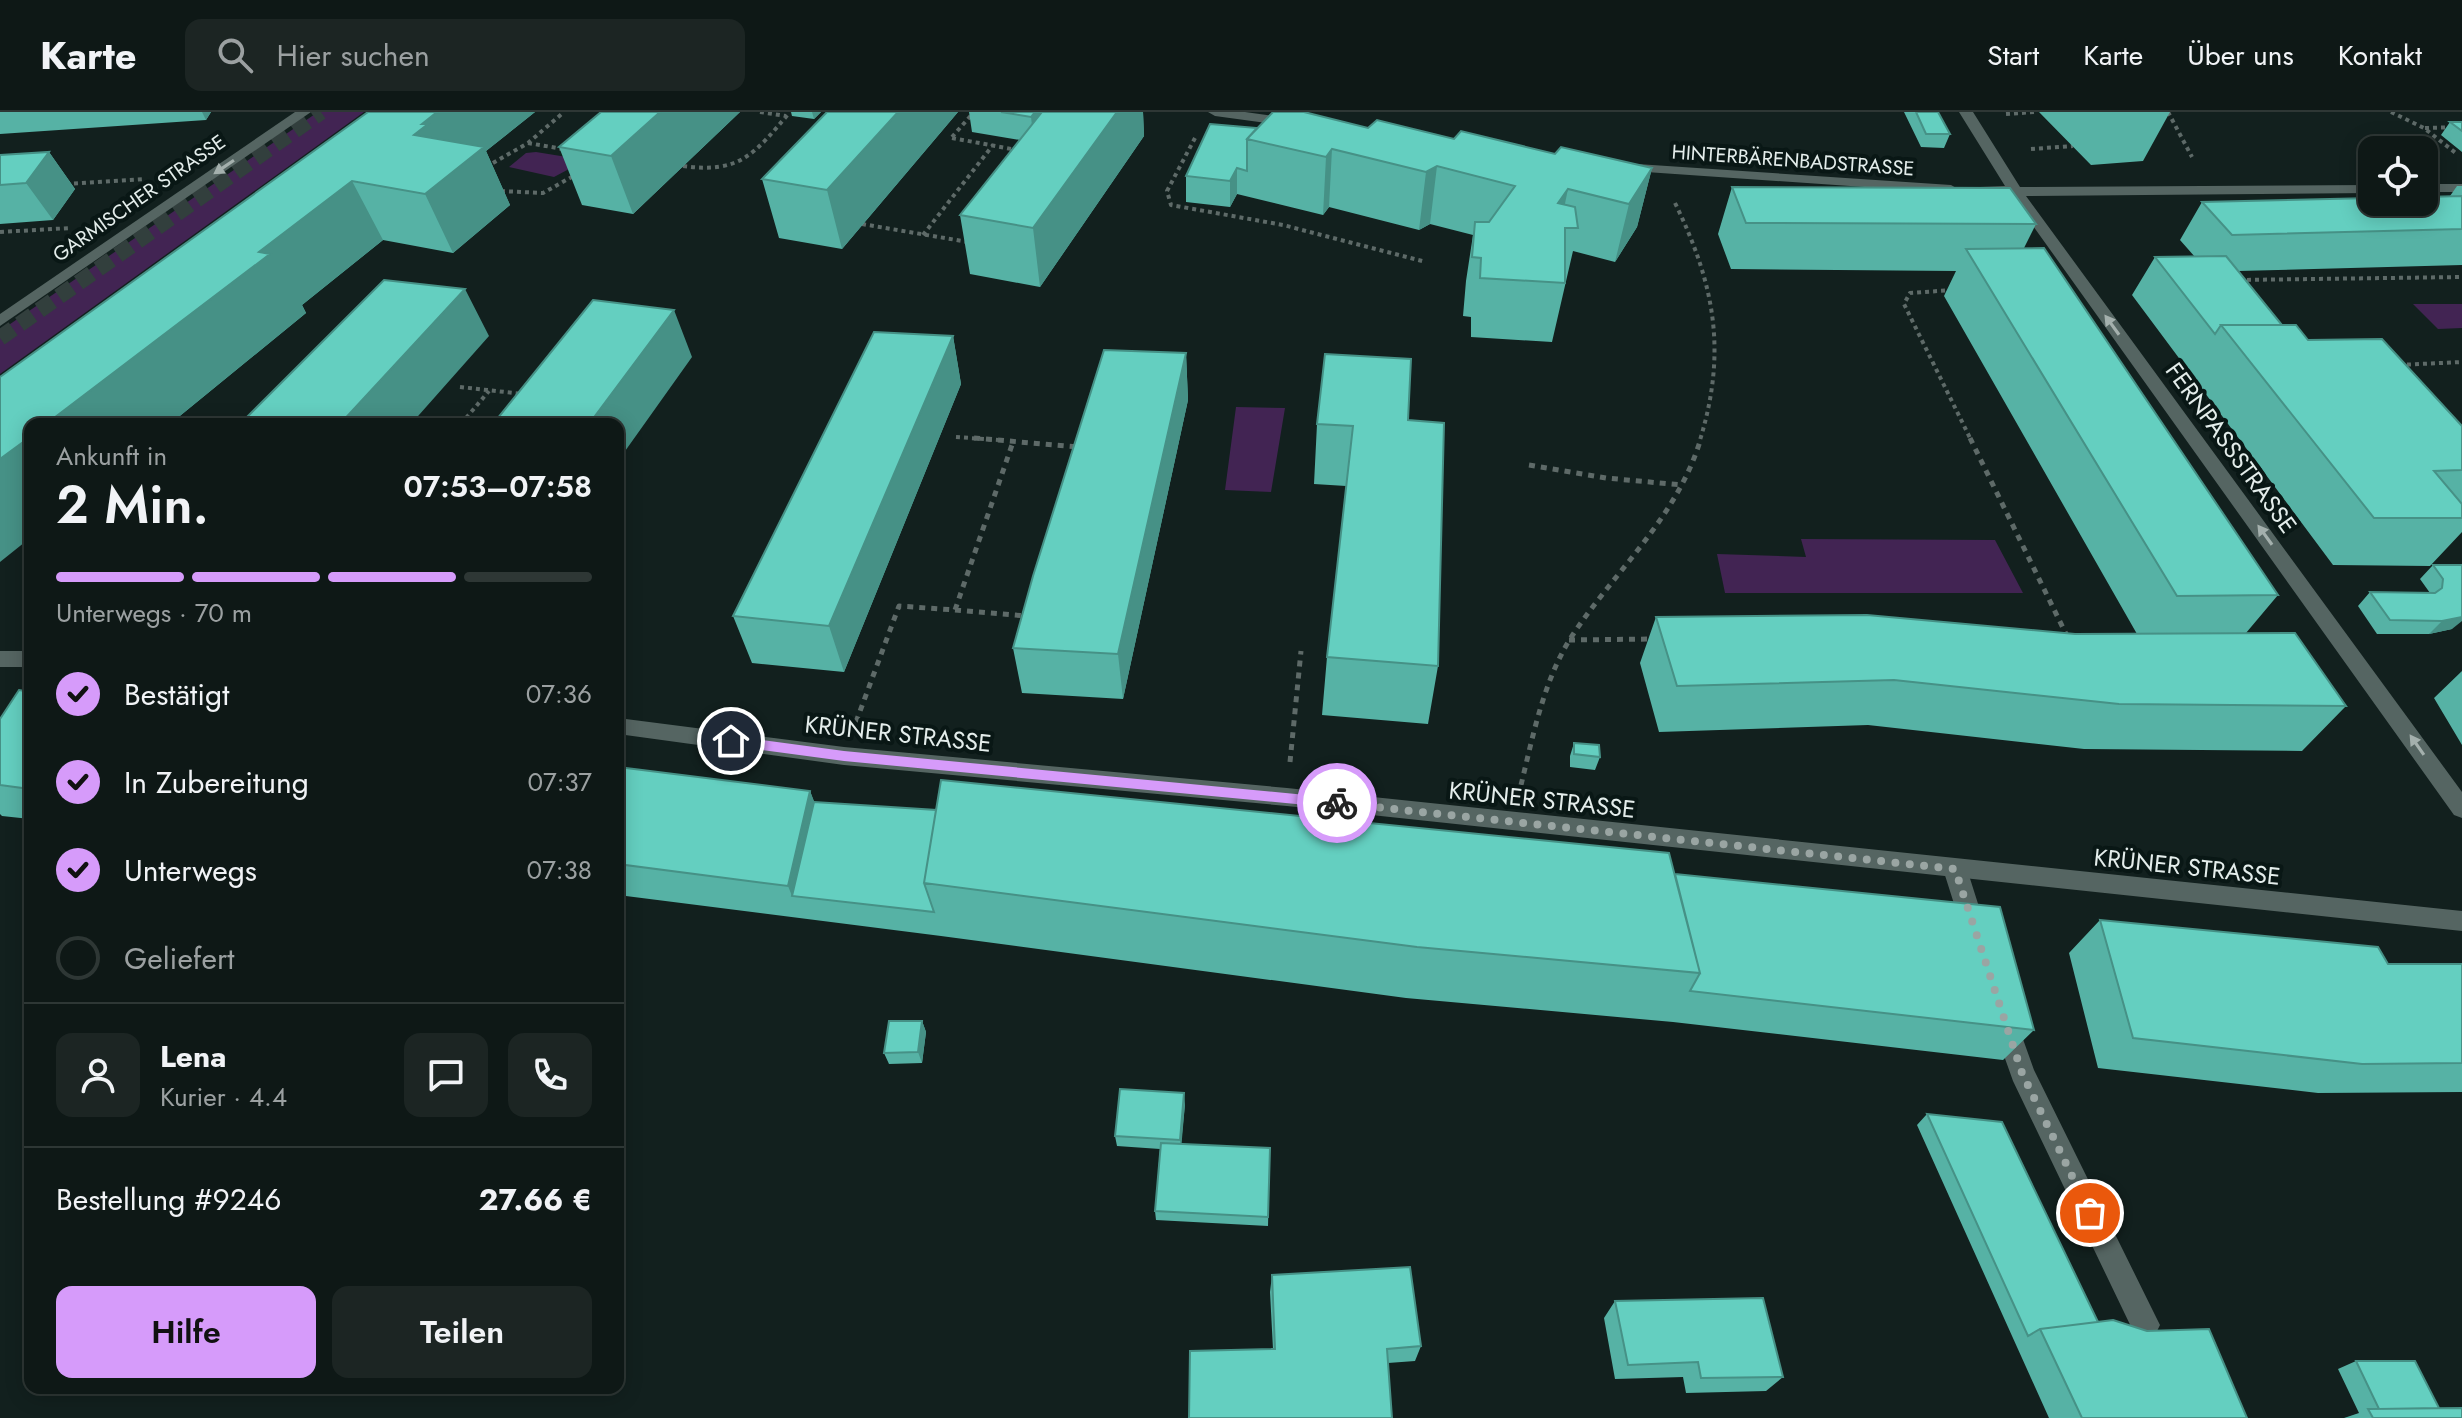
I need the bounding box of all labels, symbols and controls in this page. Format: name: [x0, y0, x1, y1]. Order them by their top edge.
search box: [185, 19, 745, 91]
text: Karte: [40, 28, 137, 83]
icon: search: [213, 33, 257, 77]
text: Hier suchen: [277, 34, 430, 77]
text: Start: [1987, 35, 2039, 76]
text: Karte: [2083, 35, 2143, 76]
text: Über uns: [2187, 35, 2294, 76]
text: Kontakt: [2338, 35, 2422, 76]
street label: GARMISCHER STRASSE: [47, 128, 232, 269]
map controls: [2358, 136, 2438, 216]
button: locate: [2358, 136, 2438, 216]
street label: HINTERBÄRENBADSTRASSE: [1671, 138, 1915, 183]
one-way arrow: [213, 159, 234, 174]
one-way arrow: [2104, 314, 2120, 335]
street label: FERNPASSSTRASSE: [2157, 355, 2306, 540]
text: Ankunft in: [56, 437, 167, 475]
text: 07:53–07:58: [404, 465, 592, 508]
text: 2 Min.: [56, 467, 209, 543]
one-way arrow: [2258, 524, 2273, 545]
text: Unterwegs · 70 m: [56, 594, 252, 632]
icon: check: [56, 672, 100, 716]
text: Bestätigt: [124, 673, 229, 716]
text: 07:36: [526, 675, 592, 713]
street label: KRÜNER STRASSE: [803, 706, 993, 761]
pin: [697, 707, 765, 775]
icon: home: [709, 719, 753, 763]
one-way arrow: [2410, 735, 2425, 756]
icon: check: [56, 760, 100, 804]
text: In Zubereitung: [124, 761, 309, 804]
text: 07:37: [527, 763, 592, 801]
courier: [1297, 763, 1377, 843]
street label: KRÜNER STRASSE: [1447, 772, 1637, 827]
icon: bike: [1315, 781, 1359, 825]
street label: KRÜNER STRASSE: [2092, 839, 2282, 894]
icon: check: [56, 848, 100, 892]
text: Unterwegs: [124, 849, 257, 892]
text: 07:38: [527, 851, 592, 889]
text: Geliefert: [124, 937, 234, 980]
button: person: [56, 1033, 140, 1117]
button: chat: [404, 1033, 488, 1117]
button: phone: [508, 1033, 592, 1117]
text: Lena: [160, 1035, 226, 1078]
text: Kurier · 4.4: [160, 1078, 287, 1116]
text: Bestellung #9246: [56, 1178, 282, 1221]
text: 27.66 €: [479, 1178, 592, 1221]
pin: [2056, 1179, 2124, 1247]
icon: bag: [2068, 1191, 2112, 1235]
button: Hilfe: [56, 1286, 316, 1378]
button: Teilen: [332, 1286, 592, 1378]

